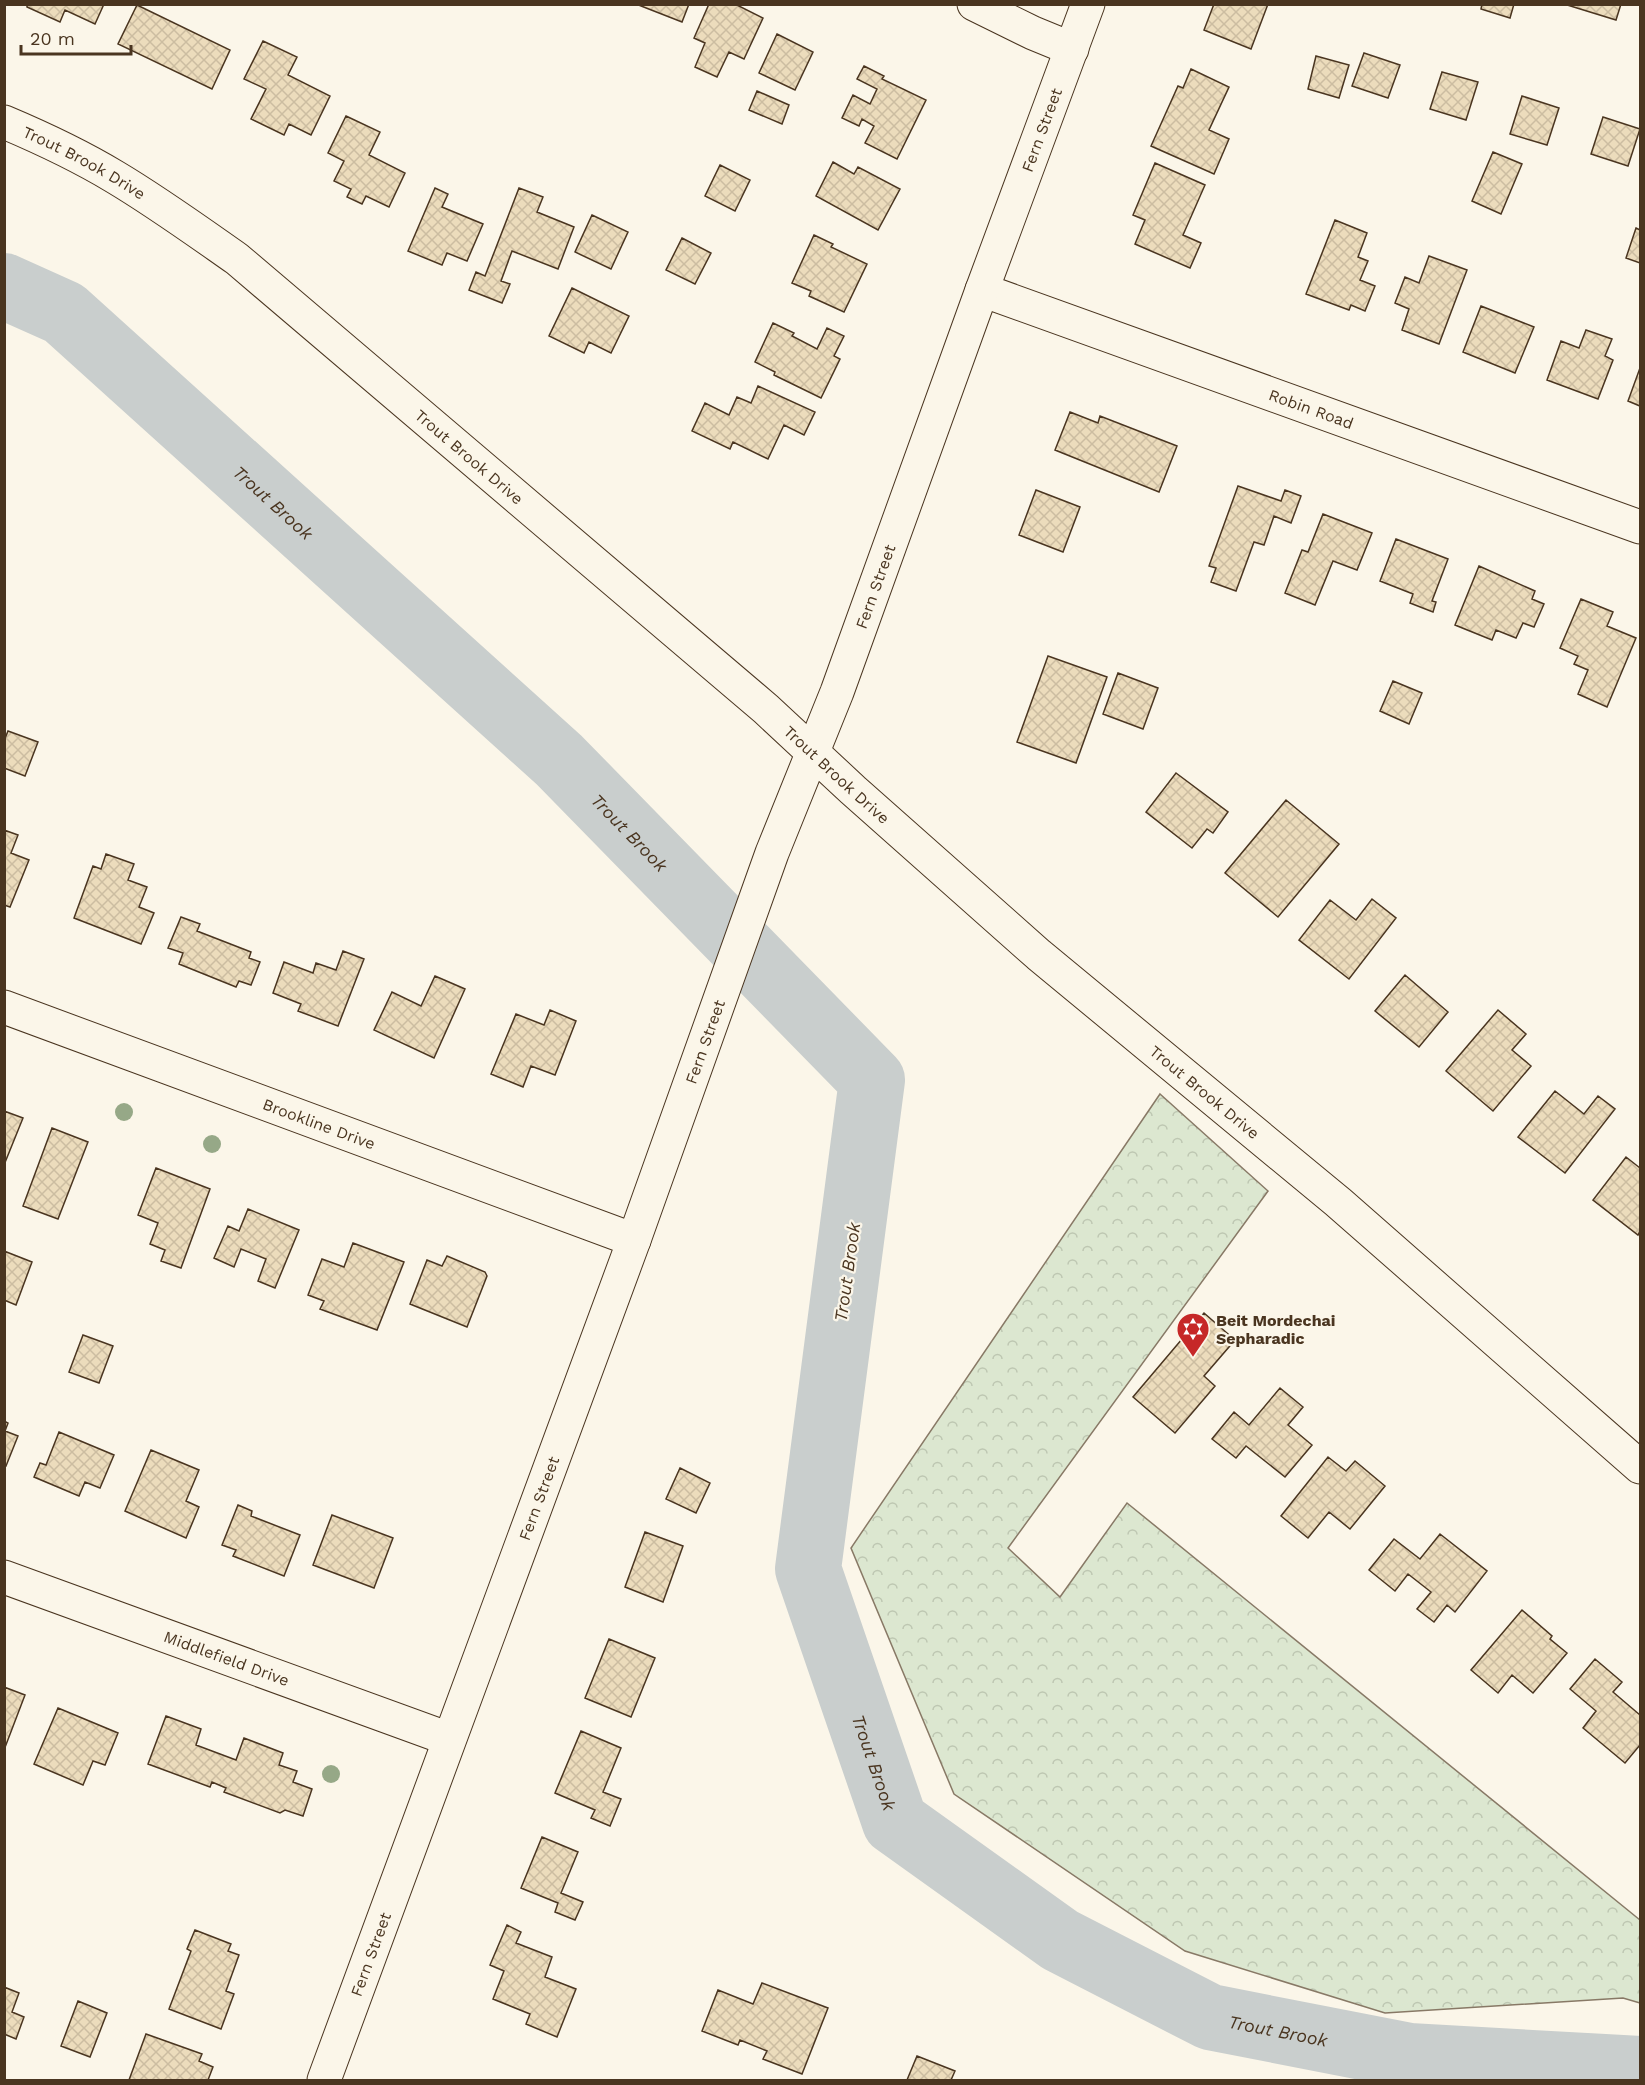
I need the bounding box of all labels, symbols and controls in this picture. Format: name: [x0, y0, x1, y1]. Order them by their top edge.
scale bar: [21, 18, 130, 56]
text: 20 m: [30, 28, 75, 49]
street label: Fern Street: [1017, 85, 1066, 175]
street label: Trout Brook Drive: [20, 122, 149, 203]
street label: Robin Road: [1266, 385, 1356, 433]
street label: Trout Brook Drive: [411, 405, 527, 508]
water label: Trout Brook: [229, 461, 319, 544]
street label: Fern Street: [851, 542, 899, 631]
street label: Trout Brook Drive: [780, 721, 894, 828]
water label: Trout Brook: [587, 789, 673, 876]
street label: Fern Street: [681, 997, 729, 1086]
street label: Trout Brook Drive: [1146, 1041, 1263, 1143]
street label: Brookline Drive: [260, 1094, 378, 1153]
water label: Trout Brook: [830, 1220, 865, 1323]
synagogue icon: Beit Mordechai Sepharadic: [1175, 1311, 1211, 1358]
place label: Beit Mordechai Sepharadic: [1216, 1311, 1336, 1348]
street label: Fern Street: [514, 1453, 563, 1543]
street label: Middlefield Drive: [161, 1627, 292, 1690]
water label: Trout Brook: [848, 1711, 901, 1814]
street label: Fern Street: [346, 1909, 395, 1999]
water label: Trout Brook: [1227, 2010, 1331, 2051]

